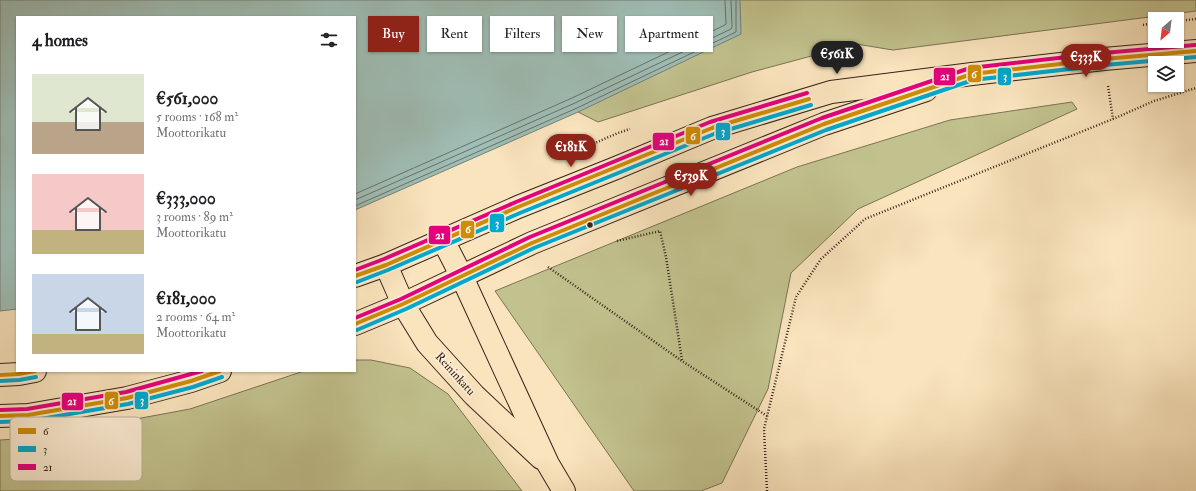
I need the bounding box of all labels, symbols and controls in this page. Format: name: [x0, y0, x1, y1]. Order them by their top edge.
north arrow: [1148, 12, 1184, 48]
map controls: [1148, 12, 1184, 92]
chip: Buy: [368, 16, 419, 52]
chip: Rent: [427, 16, 482, 52]
chip: Filters: [490, 16, 554, 52]
chip: New: [562, 16, 617, 52]
chip: Apartment: [625, 16, 713, 52]
icon: filters: [318, 29, 340, 51]
text: 4 homes: [32, 30, 88, 51]
pin: €561K: [809, 41, 865, 75]
pin: €333K: [1058, 44, 1114, 78]
text: €561K: [820, 46, 854, 62]
text: €333K: [1070, 49, 1102, 65]
button: layers: [1148, 56, 1184, 92]
line badge: 6: [967, 64, 982, 83]
line badge: 21: [933, 67, 956, 86]
line badge: 3: [997, 67, 1012, 86]
text: 6: [971, 68, 978, 81]
text: 21: [940, 70, 950, 83]
text: 3: [1003, 70, 1007, 83]
text: €561,000: [156, 88, 218, 109]
icon: home: [64, 90, 112, 138]
text: 5 rooms · 168 m²: [156, 109, 238, 125]
line badge: 3: [715, 122, 731, 141]
text: Moottorikatu: [156, 125, 226, 141]
text: 3: [721, 125, 725, 138]
line badge: 6: [685, 126, 701, 145]
text: 6: [690, 130, 697, 143]
line badge: 21: [652, 132, 675, 151]
pin: €181K: [543, 134, 599, 168]
text: 21: [659, 135, 669, 148]
text: €181K: [555, 139, 587, 155]
pin: €539K: [663, 163, 719, 197]
text: €539K: [674, 168, 708, 184]
text: €333,000: [156, 188, 216, 209]
icon: home: [64, 190, 112, 238]
text: 3 rooms · 89 m²: [156, 209, 233, 225]
line badge: 3: [489, 213, 505, 233]
text: 3: [495, 217, 499, 230]
line badge: 6: [460, 220, 475, 239]
unlabelled marker: [585, 220, 595, 230]
text: 6: [465, 223, 472, 236]
text: Moottorikatu: [156, 225, 226, 241]
line badge: 21: [428, 225, 451, 245]
text: 21: [435, 229, 445, 242]
text: €181,000: [156, 288, 216, 309]
icon: home: [64, 290, 112, 338]
text: 2 rooms · 64 m²: [156, 309, 235, 325]
text: Moottorikatu: [156, 325, 226, 341]
street label: Reininkatu: [432, 349, 478, 399]
line badge: 6: [104, 391, 119, 410]
line badge: 3: [134, 391, 149, 410]
line badge: 21: [61, 392, 84, 411]
text: 3: [140, 394, 144, 407]
text: 21: [67, 395, 77, 408]
text: 6: [108, 395, 115, 408]
legend: [10, 417, 142, 481]
text: 6: [43, 425, 50, 438]
text: 3: [43, 443, 47, 456]
text: 21: [43, 461, 53, 474]

